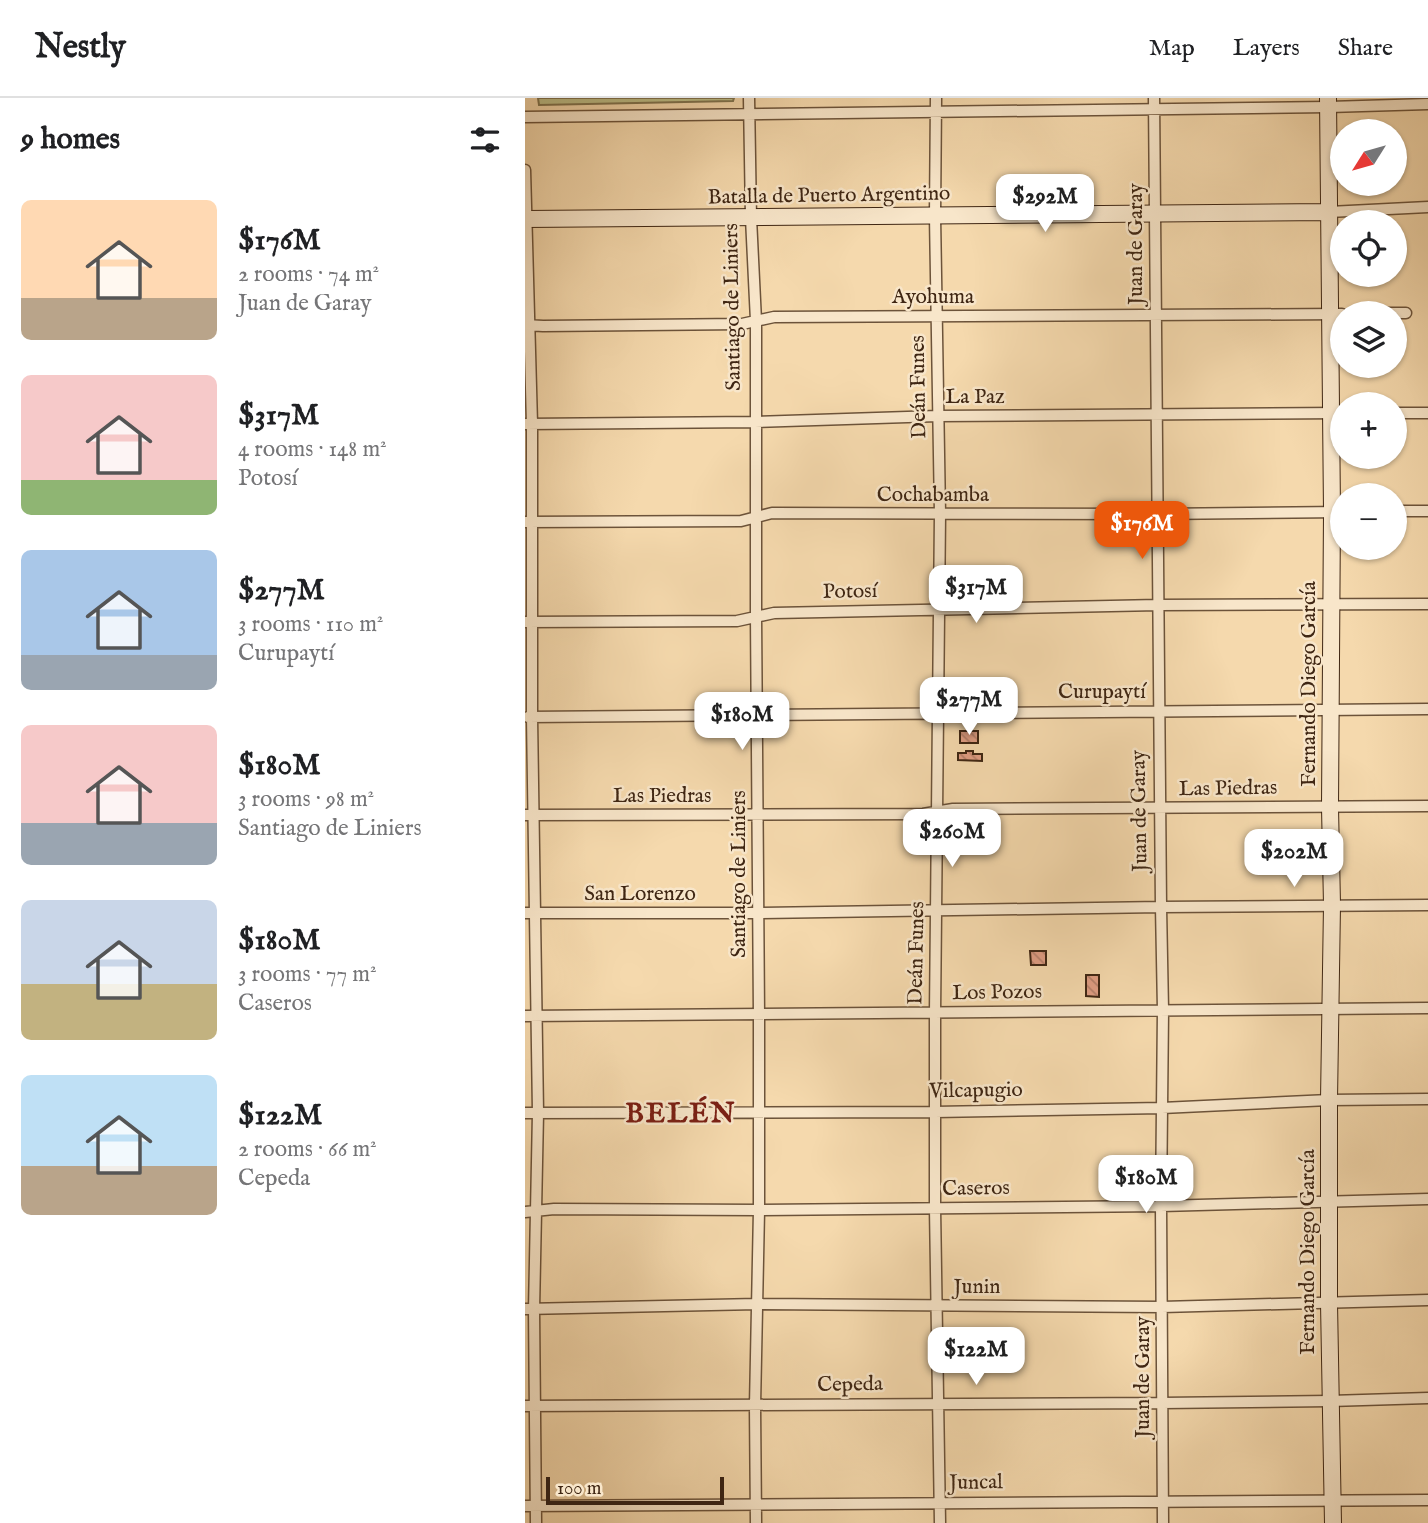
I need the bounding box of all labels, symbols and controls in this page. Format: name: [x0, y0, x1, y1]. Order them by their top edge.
text: Nestly: [35, 27, 126, 69]
text: Map: [1149, 33, 1195, 64]
text: Layers: [1233, 33, 1300, 64]
text: Share: [1338, 33, 1393, 64]
north arrow: [1330, 119, 1407, 196]
map controls: [1330, 119, 1407, 560]
text: 9 homes: [21, 121, 120, 159]
icon: filters: [466, 121, 504, 159]
pin: $292M: [996, 174, 1094, 234]
street label: Batalla de Puerto Argentino: [707, 180, 951, 212]
text: $292M: [1012, 182, 1078, 211]
street label: Juan de Garay: [1123, 182, 1150, 307]
button: locate: [1330, 210, 1407, 287]
text: $176M: [238, 222, 321, 260]
street label: Santiago de Liniers: [718, 223, 748, 391]
icon: home: [77, 228, 161, 312]
text: 2 rooms · 74 m²: [238, 260, 379, 289]
street label: Ayohuma: [891, 284, 975, 311]
text: Juan de Garay: [238, 289, 371, 318]
button: layers: [1330, 301, 1407, 378]
street label: Deán Funes: [905, 335, 933, 439]
street label: La Paz: [945, 384, 1005, 411]
button: +: [1330, 392, 1407, 469]
text: $317M: [238, 397, 319, 435]
icon: home: [77, 403, 161, 487]
text: 4 rooms · 148 m²: [238, 435, 387, 464]
text: Potosí: [238, 464, 298, 493]
street label: Cochabamba: [877, 482, 990, 509]
button: −: [1330, 483, 1407, 560]
pin: $176M: [1093, 502, 1191, 561]
text: $176M: [1110, 509, 1174, 538]
pin: $317M: [927, 566, 1025, 625]
text: $277M: [238, 572, 325, 610]
text: $317M: [945, 573, 1007, 602]
icon: home: [77, 578, 161, 662]
street label: Potosí: [823, 578, 879, 606]
street label: Fernando Diego García: [1296, 580, 1323, 787]
text: 3 rooms · 110 m²: [238, 610, 383, 639]
text: Curupaytí: [238, 639, 334, 668]
pin: $277M: [920, 678, 1018, 737]
street label: Curupaytí: [1058, 679, 1147, 706]
text: $277M: [936, 685, 1002, 714]
pin: $180M: [693, 692, 791, 752]
text: $180M: [710, 700, 774, 729]
text: $180M: [238, 747, 321, 785]
street label: Juan de Garay: [1125, 749, 1155, 874]
icon: home: [77, 753, 161, 837]
street label: Las Piedras: [1178, 775, 1278, 803]
street label: Las Piedras: [613, 783, 711, 810]
text: 3 rooms · 98 m²: [238, 785, 374, 814]
street label: Santiago de Liniers: [726, 790, 753, 958]
pin: $260M: [903, 810, 1001, 869]
text: Santiago de Liniers: [238, 814, 421, 843]
text: $260M: [919, 817, 985, 846]
pin: $202M: [1245, 830, 1343, 889]
text: $202M: [1260, 837, 1328, 866]
street label: San Lorenzo: [584, 881, 696, 908]
street label: Deán Funes: [903, 901, 931, 1005]
text: $180M: [238, 922, 321, 960]
icon: home: [77, 928, 161, 1012]
text: 3 rooms · 77 m²: [238, 960, 377, 989]
street label: Los Pozos: [952, 979, 1042, 1007]
text: Caseros: [238, 989, 312, 1018]
street label: Vilcapugio: [928, 1077, 1023, 1105]
district label: BELÉN: [625, 1096, 737, 1132]
text: $122M: [238, 1097, 322, 1135]
icon: home: [77, 1103, 161, 1187]
text: 2 rooms · 66 m²: [238, 1135, 377, 1164]
street label: Fernando Diego García: [1295, 1148, 1322, 1355]
pin: $180M: [1097, 1156, 1195, 1215]
text: $180M: [1114, 1163, 1178, 1192]
text: Cepeda: [238, 1164, 310, 1193]
street label: Caseros: [942, 1175, 1010, 1203]
street label: Junin: [952, 1274, 1000, 1301]
street label: Juan de Garay: [1130, 1315, 1157, 1440]
pin: $122M: [927, 1328, 1025, 1387]
text: $122M: [944, 1335, 1008, 1364]
street label: Cepeda: [817, 1371, 884, 1399]
street label: Juncal: [947, 1469, 1003, 1497]
scale bar: [546, 1474, 725, 1506]
text: 100 m: [557, 1477, 601, 1501]

